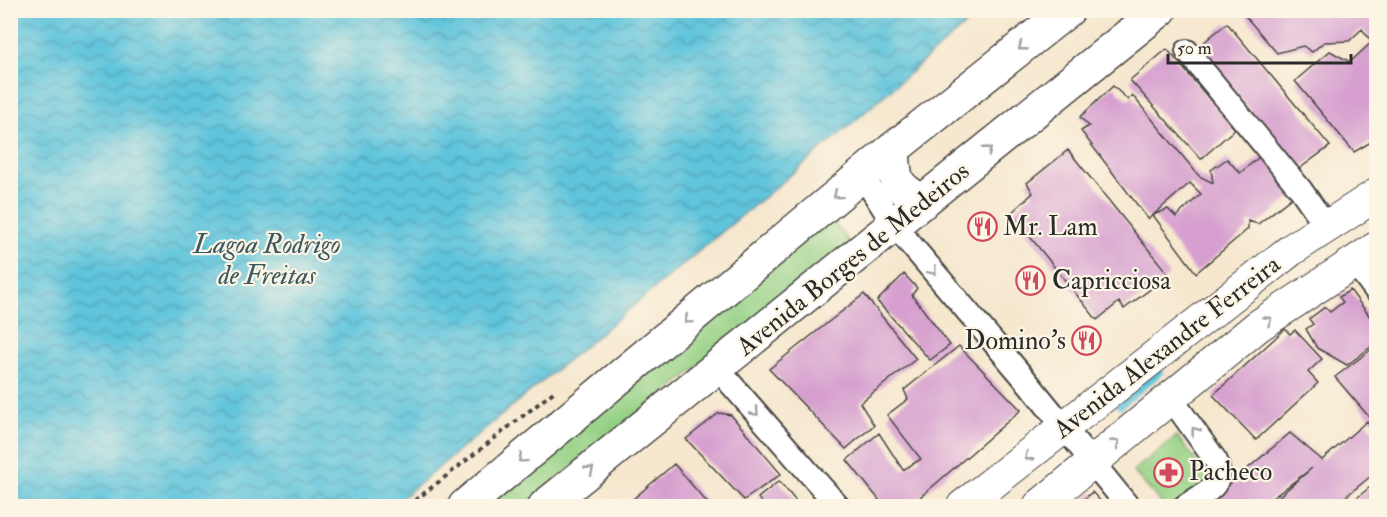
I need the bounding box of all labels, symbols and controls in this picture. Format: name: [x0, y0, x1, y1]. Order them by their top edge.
scale bar: [1168, 27, 1351, 65]
text: 50 m: [1177, 37, 1212, 60]
one-way arrow: [1018, 39, 1029, 50]
one-way arrow: [981, 147, 992, 158]
street label: Avenida Borges de Medeiros: [729, 155, 976, 363]
one-way arrow: [833, 188, 844, 199]
restaurant icon: Mr. Lam: [966, 211, 998, 243]
place label: Mr. Lam: [1003, 211, 1098, 243]
water label: Lagoa Rodrigo de Freitas: [192, 228, 341, 292]
street label: Avenida Alexandre Ferreira: [1046, 248, 1287, 446]
one-way arrow: [926, 264, 937, 275]
restaurant icon: Capricciosa: [1015, 265, 1047, 297]
place label: Capricciosa: [1052, 265, 1171, 298]
one-way arrow: [684, 313, 695, 324]
one-way arrow: [1261, 316, 1272, 327]
place label: Domino's: [964, 325, 1066, 357]
restaurant icon: Domino's: [1071, 325, 1103, 357]
one-way arrow: [748, 405, 759, 416]
one-way arrow: [1191, 426, 1202, 437]
one-way arrow: [1110, 439, 1121, 450]
one-way arrow: [1023, 449, 1034, 460]
one-way arrow: [518, 452, 529, 463]
pharmacy icon: Pacheco: [1152, 456, 1184, 488]
place label: Pacheco: [1189, 456, 1272, 488]
one-way arrow: [583, 466, 594, 477]

